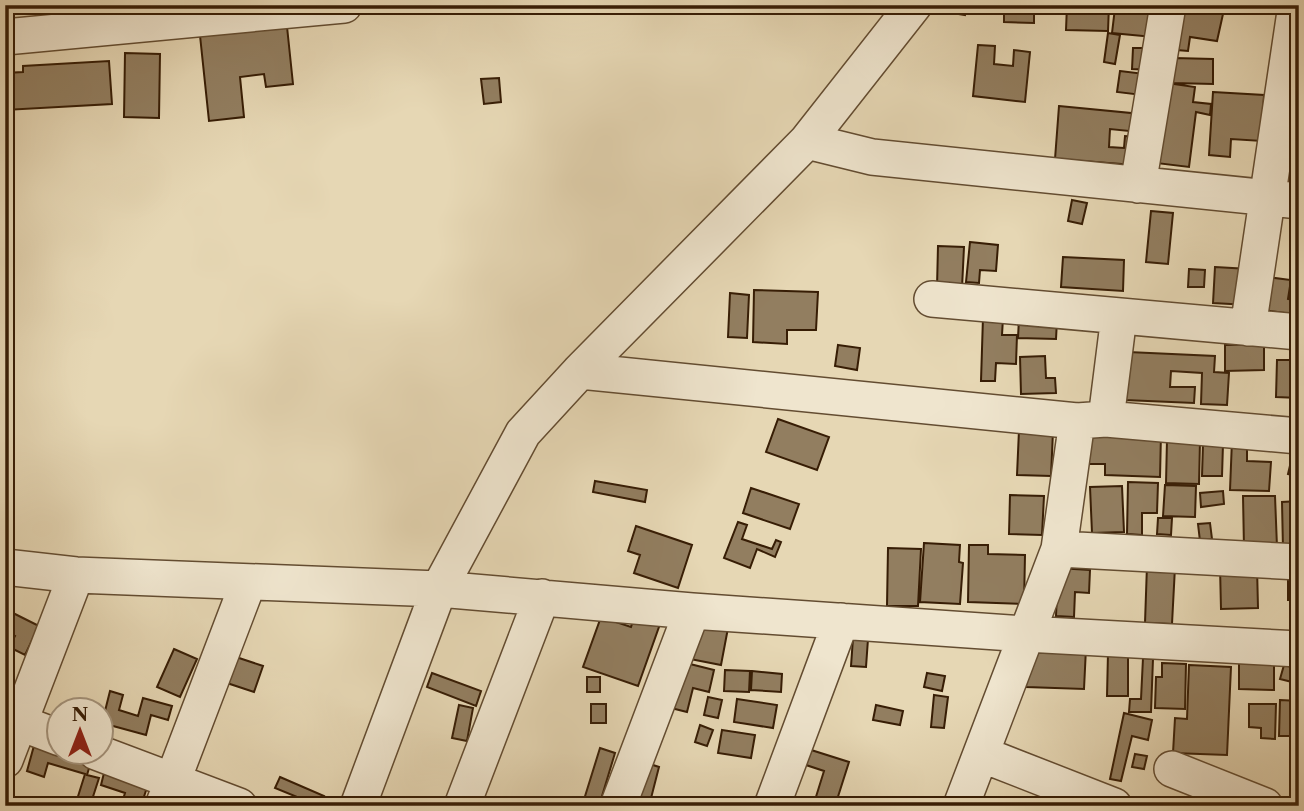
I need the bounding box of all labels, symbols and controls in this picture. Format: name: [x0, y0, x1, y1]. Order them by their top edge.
north arrow: [46, 696, 116, 766]
text: N: [72, 703, 88, 726]

